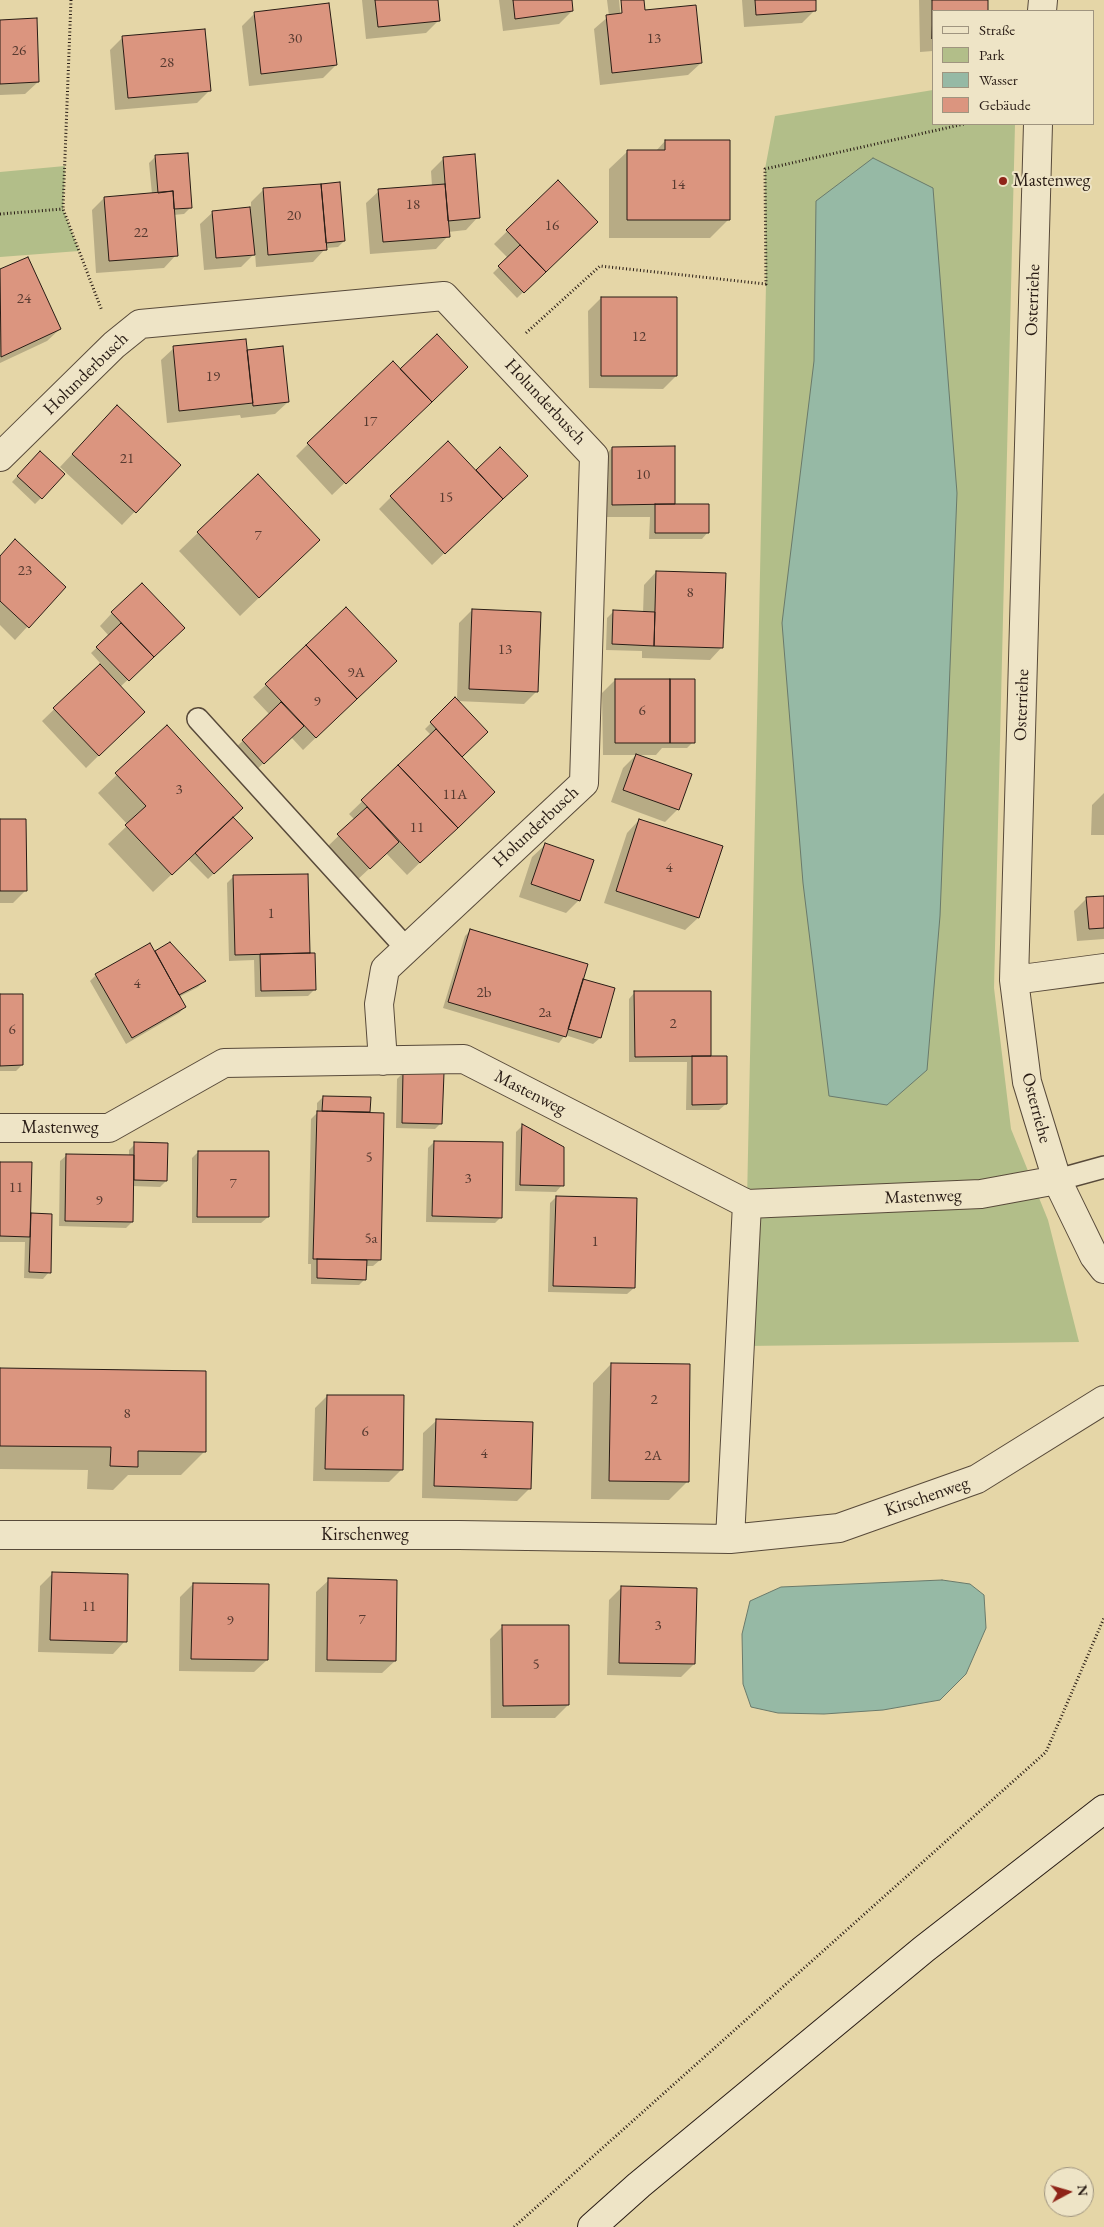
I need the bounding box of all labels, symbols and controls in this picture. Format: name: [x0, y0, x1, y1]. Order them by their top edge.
legend: [932, 10, 1094, 125]
text: Straße: [979, 20, 1015, 39]
house number: 30: [288, 30, 302, 48]
house number: 13: [647, 30, 661, 48]
house number: 26: [12, 42, 26, 60]
text: Park: [979, 45, 1005, 64]
house number: 28: [160, 54, 174, 72]
text: Wasser: [979, 70, 1018, 89]
text: Gebäude: [979, 95, 1031, 114]
place label: Mastenweg: [1013, 170, 1090, 192]
marker: Mastenweg: [997, 175, 1009, 187]
house number: 14: [671, 176, 685, 194]
house number: 18: [406, 196, 420, 214]
house number: 20: [287, 207, 301, 225]
house number: 16: [545, 217, 559, 235]
house number: 22: [134, 224, 148, 242]
street label: Osterriehe: [1021, 264, 1045, 336]
house number: 24: [17, 290, 31, 308]
street label: Holunderbusch: [39, 328, 133, 420]
house number: 12: [632, 328, 646, 346]
street label: Holunderbusch: [500, 354, 590, 450]
house number: 19: [206, 368, 220, 386]
house number: 17: [363, 413, 377, 431]
house number: 21: [120, 450, 134, 468]
house number: 10: [636, 466, 650, 484]
house number: 15: [439, 489, 453, 507]
house number: 7: [254, 527, 262, 545]
house number: 23: [18, 562, 32, 580]
house number: 8: [686, 584, 694, 602]
house number: 13: [498, 641, 512, 659]
house number: 9A: [347, 664, 365, 682]
street label: Osterriehe: [1010, 669, 1034, 741]
house number: 9: [313, 693, 321, 711]
house number: 6: [638, 702, 646, 720]
house number: 3: [175, 781, 183, 799]
street label: Holunderbusch: [488, 782, 584, 872]
house number: 11A: [443, 786, 467, 804]
house number: 11: [410, 819, 424, 837]
house number: 4: [665, 859, 673, 877]
house number: 1: [267, 905, 275, 923]
house number: 4: [133, 975, 141, 993]
house number: 2b: [477, 984, 491, 1002]
house number: 2a: [538, 1004, 552, 1022]
house number: 2: [669, 1015, 677, 1033]
house number: 6: [8, 1021, 16, 1039]
street label: Mastenweg: [491, 1066, 569, 1120]
street label: Osterriehe: [1016, 1070, 1056, 1146]
street label: Mastenweg: [21, 1117, 99, 1139]
house number: 5: [365, 1149, 373, 1167]
house number: 3: [464, 1170, 472, 1188]
house number: 7: [229, 1175, 237, 1193]
house number: 11: [9, 1179, 23, 1197]
street label: Mastenweg: [884, 1185, 962, 1209]
house number: 9: [95, 1192, 103, 1210]
house number: 5a: [364, 1230, 378, 1248]
house number: 1: [591, 1233, 599, 1251]
house number: 2: [650, 1391, 658, 1409]
house number: 8: [123, 1405, 131, 1423]
house number: 6: [361, 1423, 369, 1441]
house number: 4: [480, 1445, 488, 1463]
house number: 2A: [644, 1447, 662, 1465]
street label: Kirschenweg: [882, 1472, 972, 1522]
street label: Kirschenweg: [321, 1524, 409, 1546]
house number: 11: [82, 1598, 96, 1616]
house number: 7: [358, 1611, 366, 1629]
house number: 9: [226, 1612, 234, 1630]
house number: 3: [654, 1617, 662, 1635]
house number: 5: [532, 1656, 540, 1674]
north arrow: [1044, 2167, 1094, 2217]
text: N: [1073, 2184, 1092, 2197]

